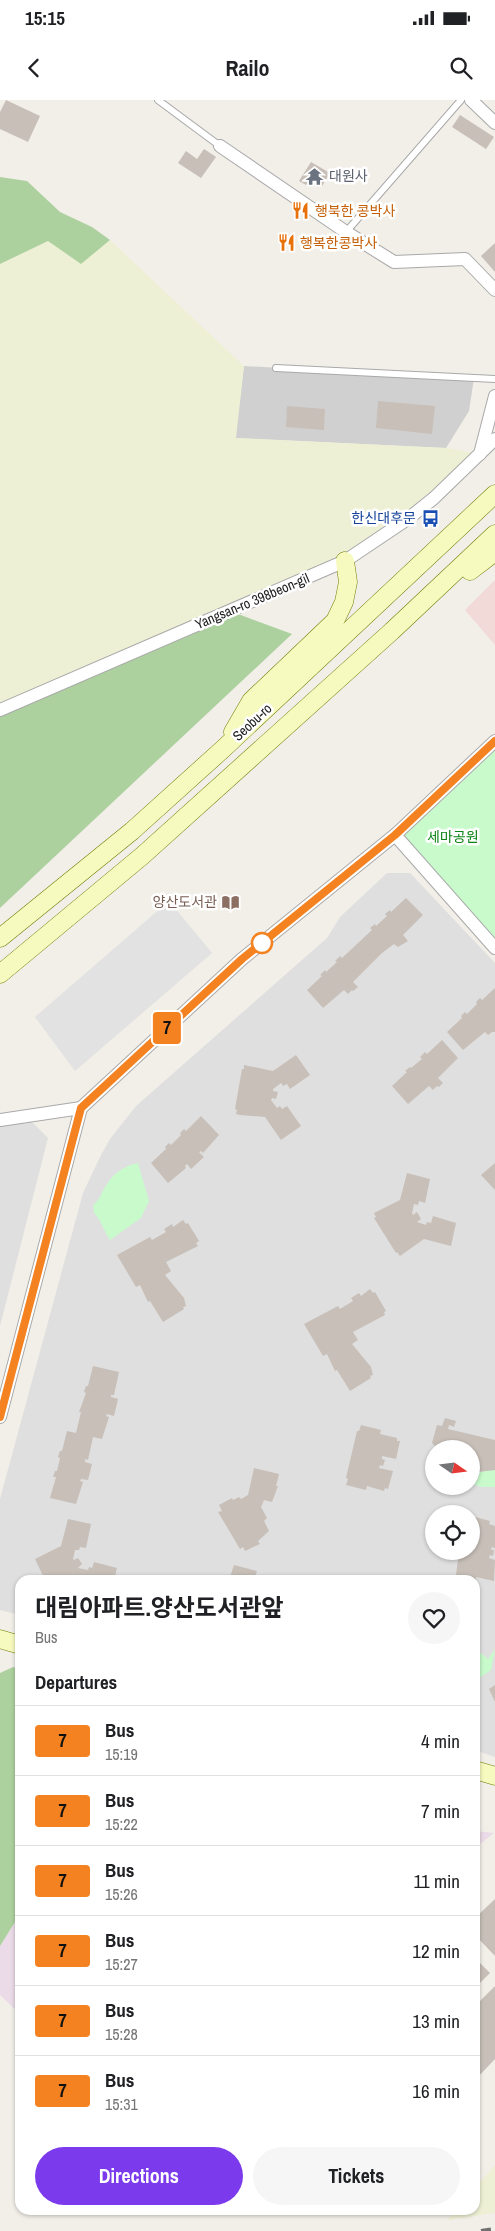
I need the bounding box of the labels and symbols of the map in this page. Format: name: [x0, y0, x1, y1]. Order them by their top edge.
temple icon: 대원사: [305, 166, 325, 186]
place label: 대원사: [329, 167, 368, 185]
restaurant icon: 행북한 콩박사: [291, 201, 311, 221]
place label: 행북한 콩박사: [315, 202, 396, 220]
restaurant icon: 행복한콩박사: [276, 233, 296, 253]
place label: 행복한콩박사: [300, 234, 377, 252]
bus stop icon: 한신대후문: [420, 508, 440, 528]
place label: 한신대후문: [352, 509, 416, 527]
street label: Yangsan-ro 398beon-gil: [192, 569, 312, 633]
street label: Seobu-ro: [229, 699, 275, 745]
park label: 세마공원: [427, 828, 479, 846]
library icon: 양산도서관: [221, 892, 241, 912]
place label: 양산도서관: [153, 893, 217, 911]
unlabelled marker: [251, 932, 273, 954]
line badge: 7: [151, 1012, 183, 1044]
north arrow: [425, 1440, 480, 1495]

